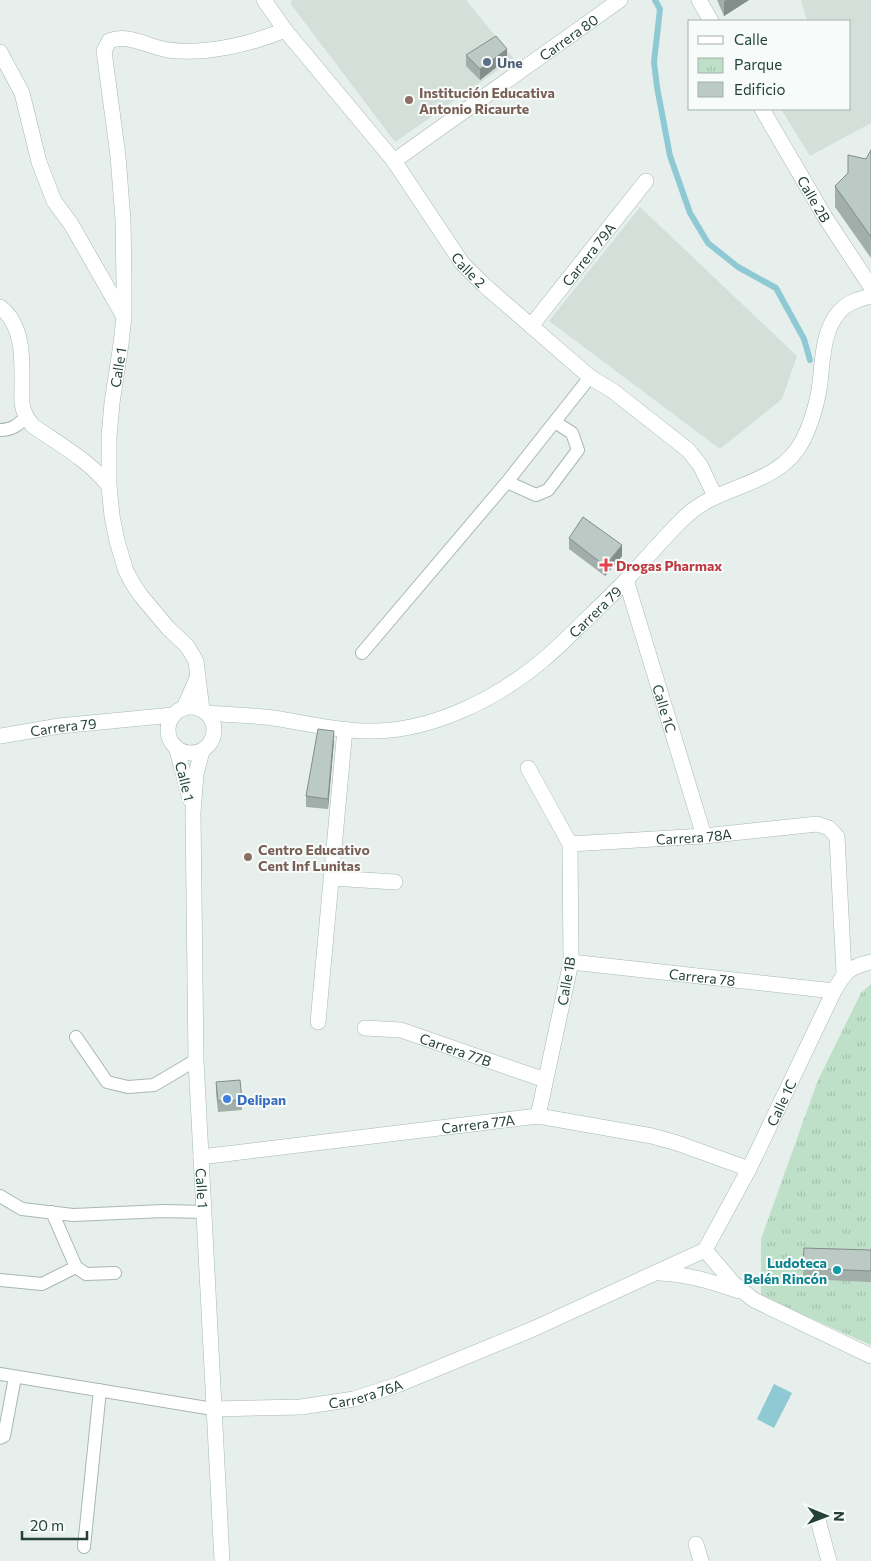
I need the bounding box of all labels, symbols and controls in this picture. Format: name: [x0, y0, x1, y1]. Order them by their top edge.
street label: Carrera 80: [536, 10, 601, 64]
legend: [688, 20, 851, 110]
text: Calle: [734, 30, 768, 48]
place label: Une: [497, 54, 523, 71]
text: Parque: [734, 55, 782, 73]
marker: Une: [481, 56, 493, 68]
text: Edificio: [734, 80, 785, 98]
place label: Institución Educativa Antonio Ricaurte: [419, 84, 555, 117]
marker: Institución Educativa Antonio Ricaurte: [403, 94, 415, 106]
street label: Calle 2B: [794, 173, 835, 225]
street label: Carrera 79A: [558, 219, 619, 289]
street label: Calle 2: [449, 249, 490, 291]
street label: Calle 1: [106, 346, 129, 389]
place label: Drogas Pharmax: [616, 557, 722, 574]
marker: Drogas Pharmax: [600, 559, 612, 571]
street label: Carrera 79: [565, 582, 625, 641]
street label: Calle 1C: [650, 682, 680, 734]
street label: Carrera 79: [29, 714, 97, 739]
street label: Calle 1: [172, 759, 198, 803]
street label: Carrera 78A: [655, 825, 733, 847]
place label: Centro Educativo Cent Inf Lunitas: [258, 841, 370, 874]
marker: Centro Educativo Cent Inf Lunitas: [242, 851, 254, 863]
street label: Calle 1B: [553, 955, 579, 1007]
street label: Carrera 78: [668, 964, 736, 989]
street label: Carrera 77B: [418, 1029, 494, 1069]
street label: Calle 1C: [762, 1076, 799, 1128]
place label: Delipan: [237, 1091, 286, 1108]
marker: Delipan: [221, 1093, 233, 1105]
street label: Carrera 77A: [440, 1110, 516, 1136]
street label: Calle 1: [193, 1167, 212, 1208]
place label: Ludoteca Belén Rincón: [743, 1254, 827, 1287]
marker: Ludoteca Belén Rincón: [831, 1264, 843, 1276]
street label: Carrera 76A: [327, 1375, 405, 1411]
north arrow: [801, 1491, 851, 1541]
scale bar: [22, 1508, 88, 1540]
text: N: [831, 1511, 848, 1522]
text: 20 m: [30, 1516, 64, 1534]

